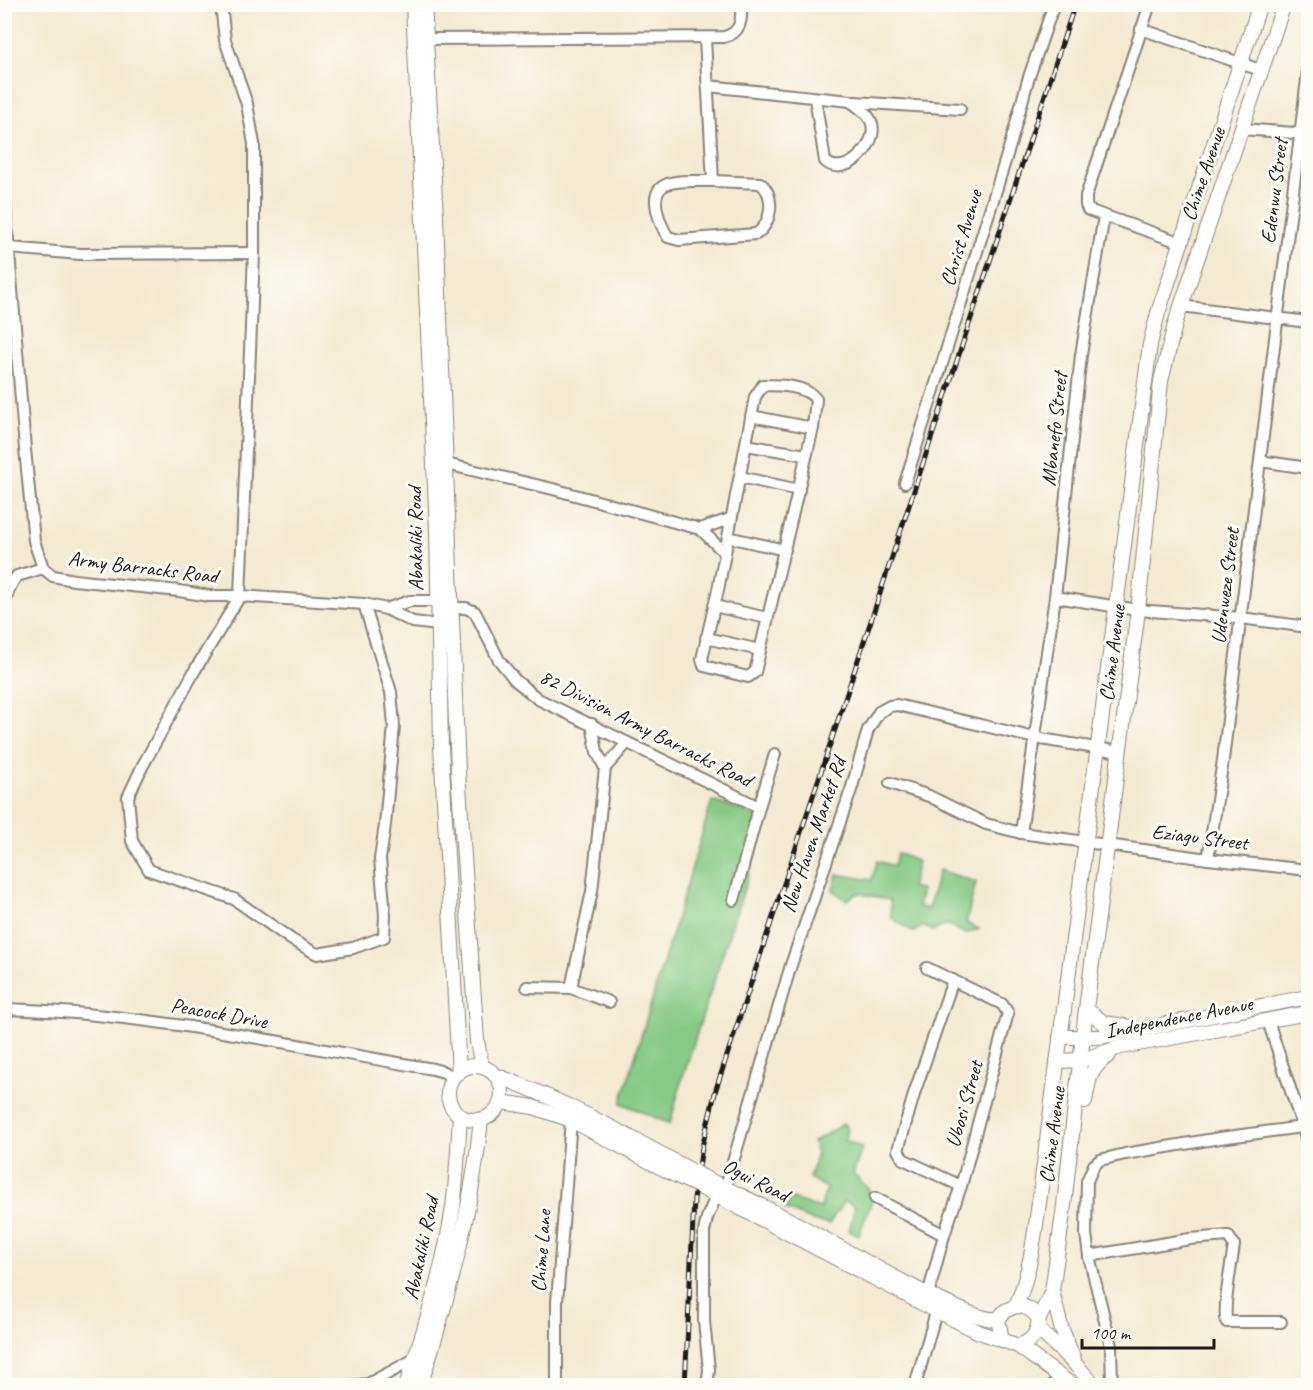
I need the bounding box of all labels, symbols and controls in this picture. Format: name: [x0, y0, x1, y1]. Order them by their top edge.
street label: Chime Avenue: [1175, 123, 1231, 224]
street label: Edenwu Street: [1255, 134, 1294, 245]
street label: Christ Avenue: [934, 185, 988, 289]
street label: Mbanefo Street: [1035, 368, 1073, 487]
street label: Abakaliki Road: [401, 483, 429, 591]
street label: Udenweze Street: [1205, 525, 1245, 645]
street label: Army Barracks Road: [67, 545, 222, 589]
street label: Chime Avenue: [1093, 602, 1131, 702]
street label: 82 Division Army Barracks Road: [536, 663, 759, 794]
street label: New Haven Market Rd: [774, 751, 853, 916]
street label: Eziagu Street: [1151, 818, 1251, 856]
street label: Independence Avenue: [1103, 990, 1257, 1044]
street label: Peacock Drive: [169, 992, 270, 1034]
street label: Ubosi Street: [939, 1056, 989, 1150]
street label: Chime Avenue: [1033, 1084, 1071, 1184]
street label: Ogui Road: [718, 1152, 797, 1209]
street label: Abakaliki Road: [397, 1191, 445, 1302]
street label: Chime Lane: [525, 1207, 557, 1293]
scale bar: [1082, 1312, 1214, 1350]
text: 100 m: [1091, 1322, 1132, 1344]

